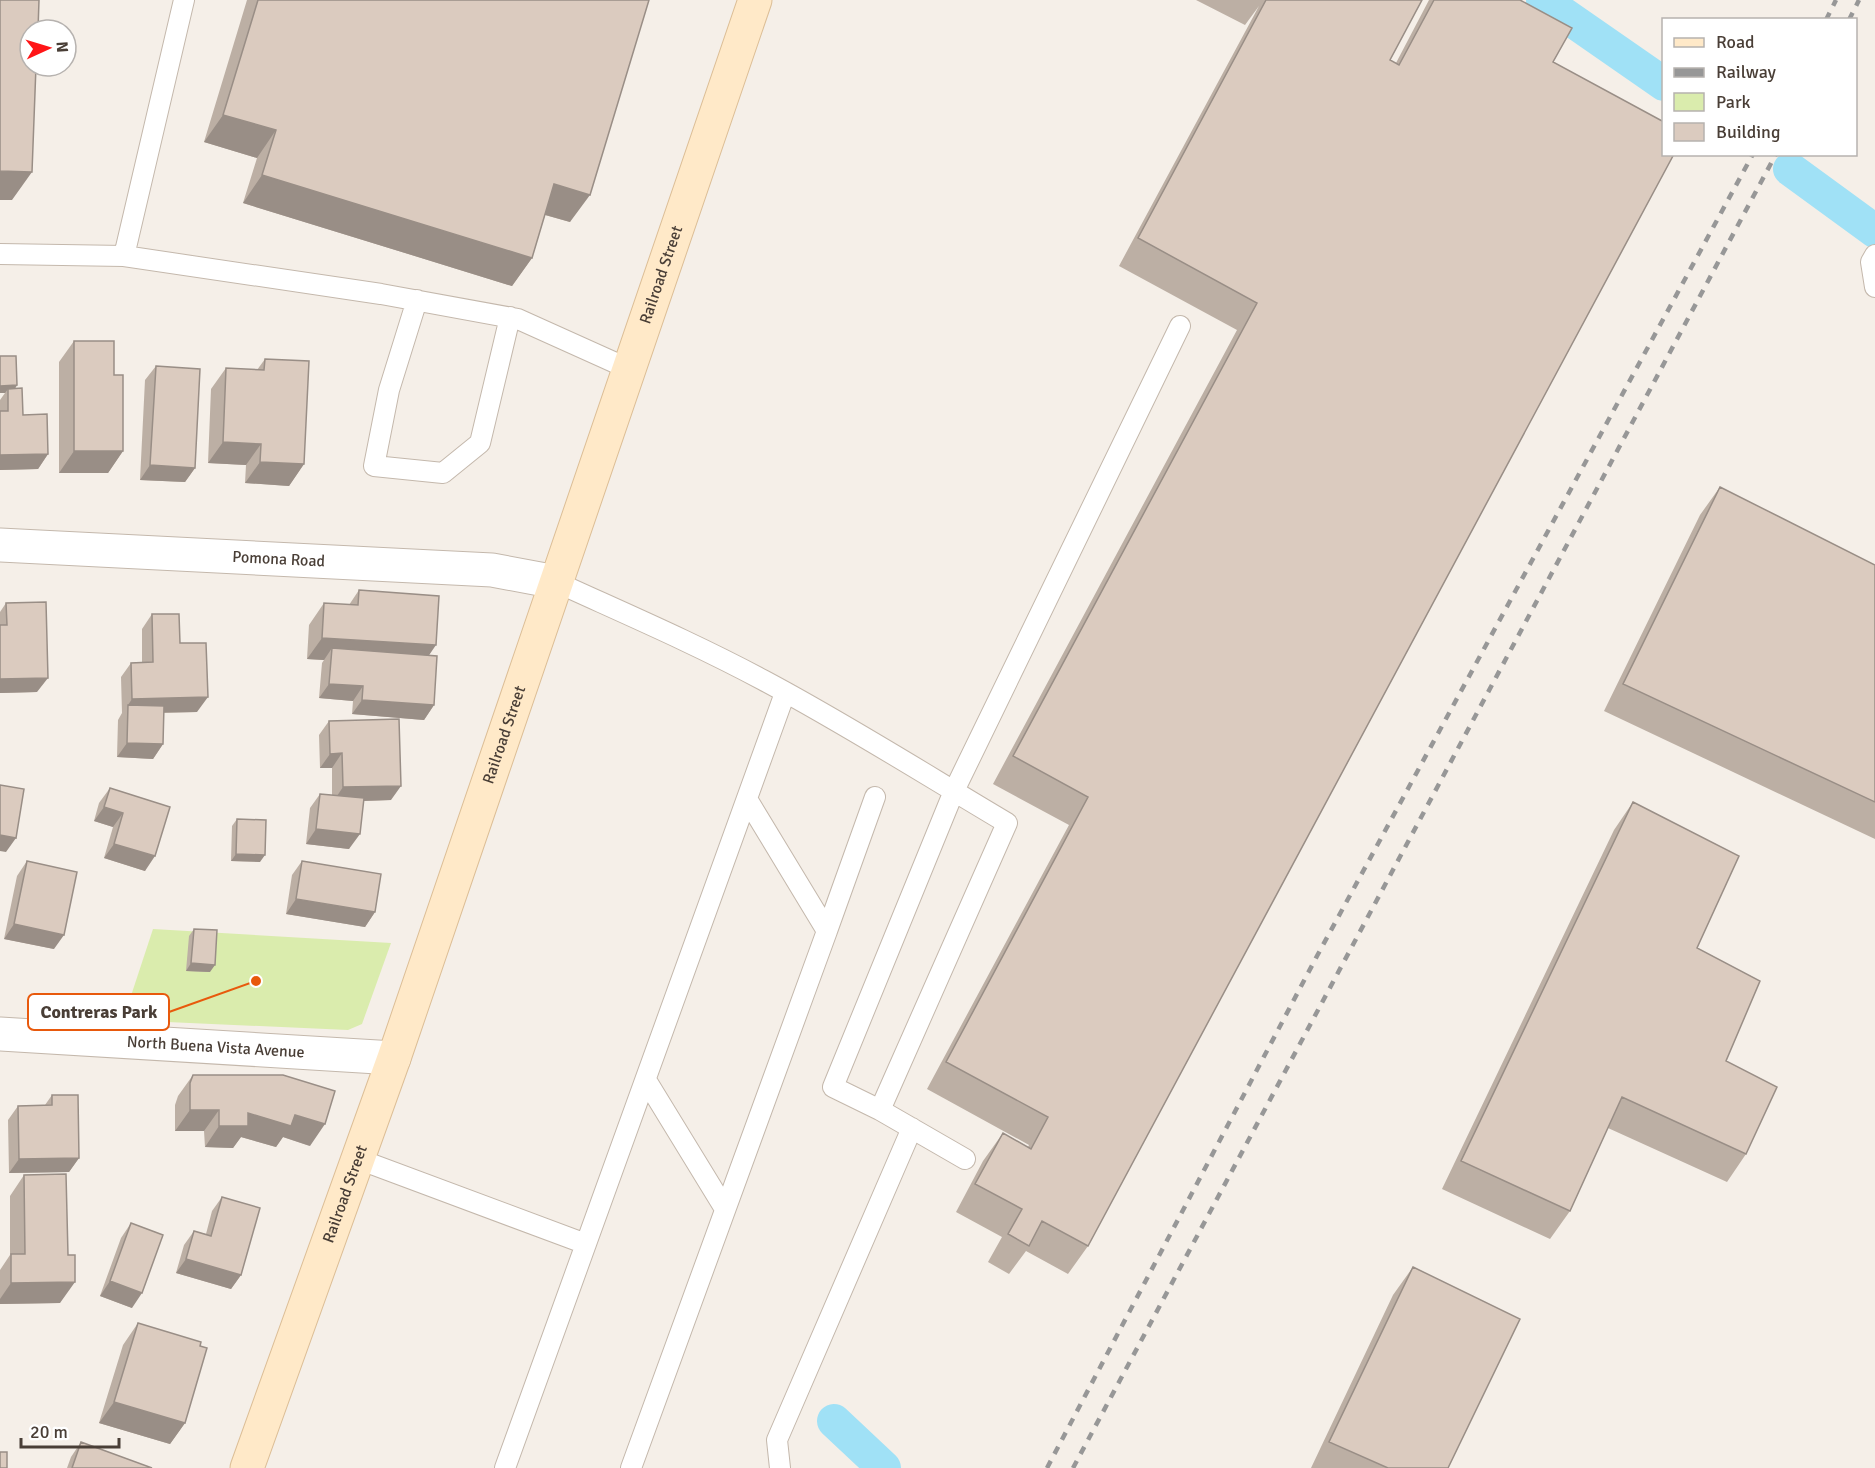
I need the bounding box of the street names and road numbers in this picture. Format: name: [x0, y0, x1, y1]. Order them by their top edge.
street label: Railroad Street: [635, 223, 687, 327]
street label: Pomona Road: [232, 547, 325, 571]
street label: Railroad Street: [478, 683, 530, 787]
street label: North Buena Vista Avenue: [126, 1032, 305, 1063]
street label: Railroad Street: [319, 1142, 372, 1246]

